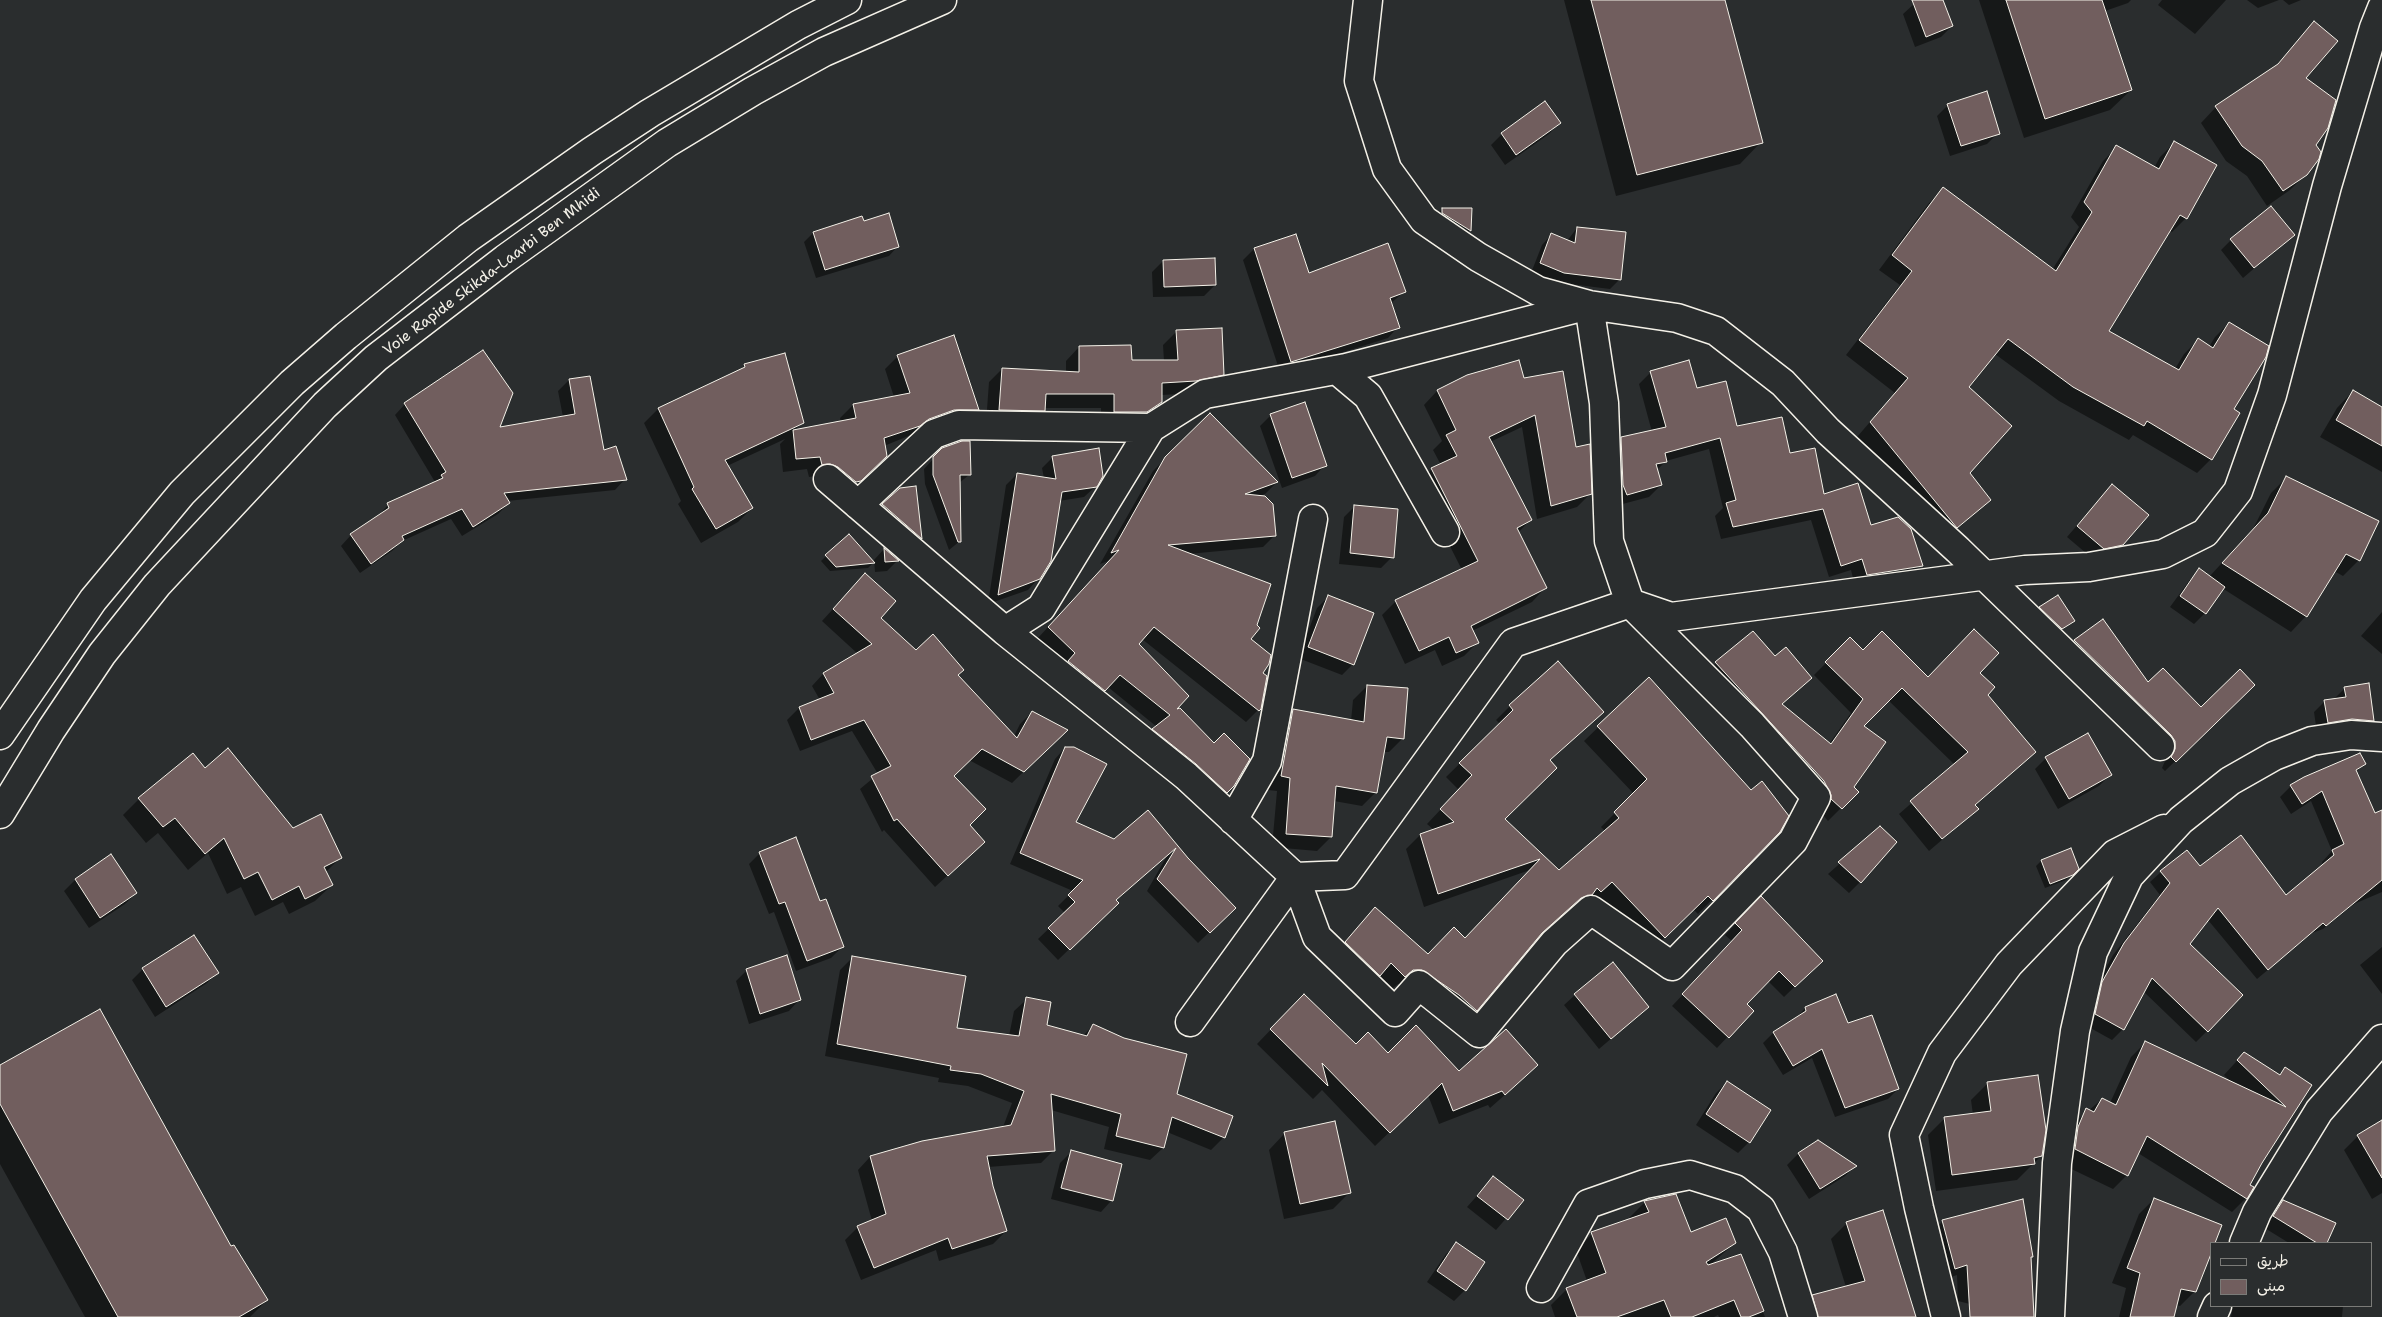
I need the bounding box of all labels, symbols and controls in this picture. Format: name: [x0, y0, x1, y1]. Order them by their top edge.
street label: Voie Rapide Skikda-Laarbi Ben Mhidi: [380, 184, 604, 360]
legend: [2210, 1242, 2372, 1307]
text: طريق: [2257, 1251, 2289, 1271]
text: مبنى: [2257, 1276, 2285, 1296]

